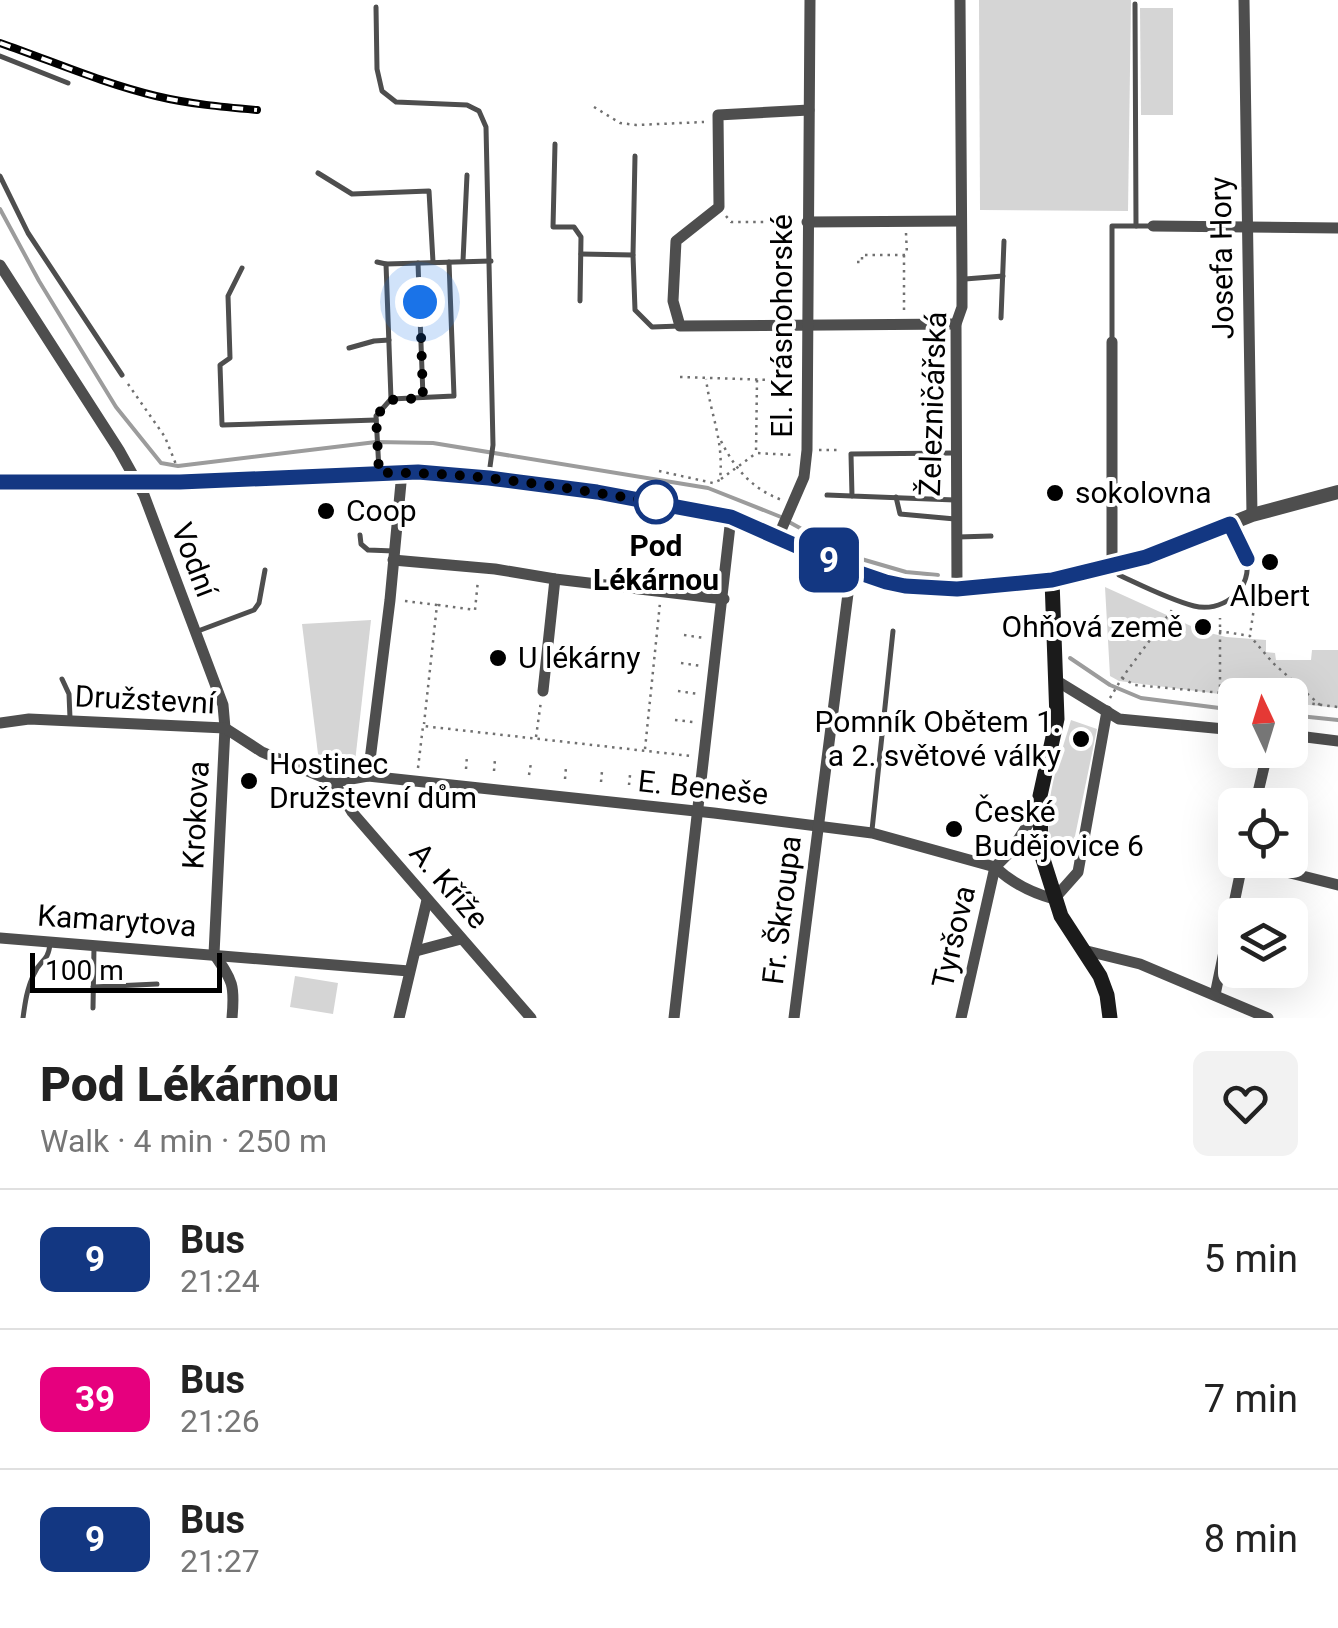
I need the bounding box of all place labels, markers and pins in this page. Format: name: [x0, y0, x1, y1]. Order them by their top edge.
place label: sokolovna: [1075, 475, 1212, 510]
marker: Pod Lékárnou: [635, 481, 677, 523]
marker: sokolovna: [1044, 482, 1066, 504]
place label: Coop: [346, 493, 417, 528]
marker: Coop: [315, 500, 337, 522]
place label: Pod Lékárnou: [593, 528, 719, 597]
marker: Albert: [1259, 551, 1281, 573]
place label: Albert: [1230, 578, 1310, 613]
place label: Ohňová země: [1002, 609, 1183, 644]
marker: Ohňová země: [1192, 616, 1214, 638]
place label: U lékárny: [518, 640, 641, 675]
marker: U lékárny: [487, 647, 509, 669]
place label: Pomník Obětem 1. a 2. světové války: [815, 704, 1061, 773]
marker: Pomník Obětem 1. a 2. světové války: [1070, 728, 1092, 750]
place label: Hostinec Družstevní dům: [269, 746, 477, 815]
marker: Hostinec Družstevní dům: [238, 770, 260, 792]
place label: České Budějovice 6: [974, 794, 1144, 863]
marker: České Budějovice 6: [943, 818, 965, 840]

